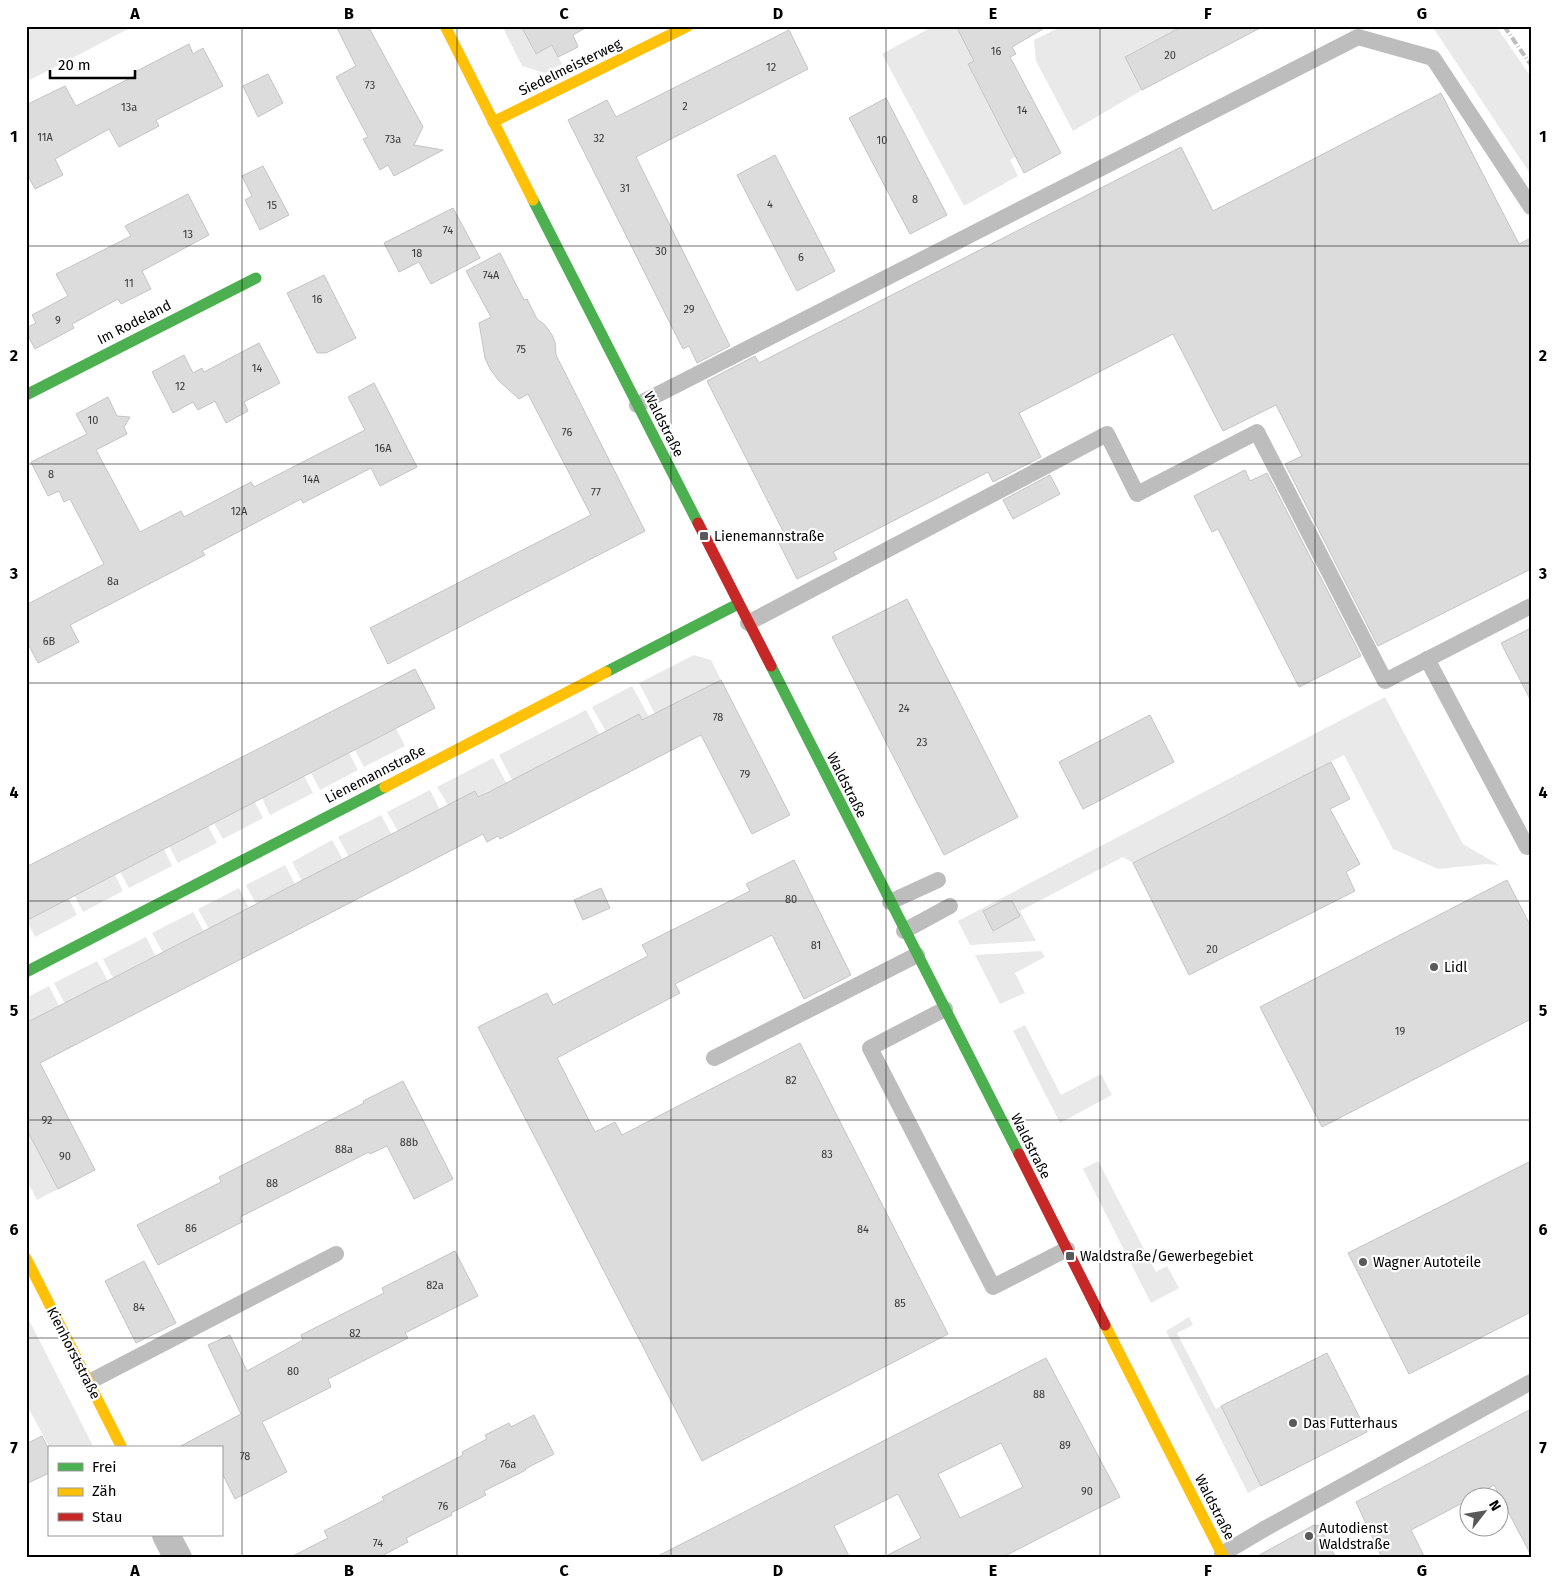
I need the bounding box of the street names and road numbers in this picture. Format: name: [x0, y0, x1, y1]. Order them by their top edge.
street label: Siedelmeisterweg: [516, 35, 625, 100]
street label: Im Rodeland: [95, 297, 174, 348]
street label: Waldstraße: [640, 389, 687, 460]
street label: Lienemannstraße: [322, 742, 428, 807]
street label: Waldstraße: [823, 750, 870, 821]
street label: Waldstraße: [1007, 1111, 1054, 1182]
street label: Kienhorststraße: [43, 1304, 104, 1402]
street label: Waldstraße: [1191, 1472, 1238, 1543]

